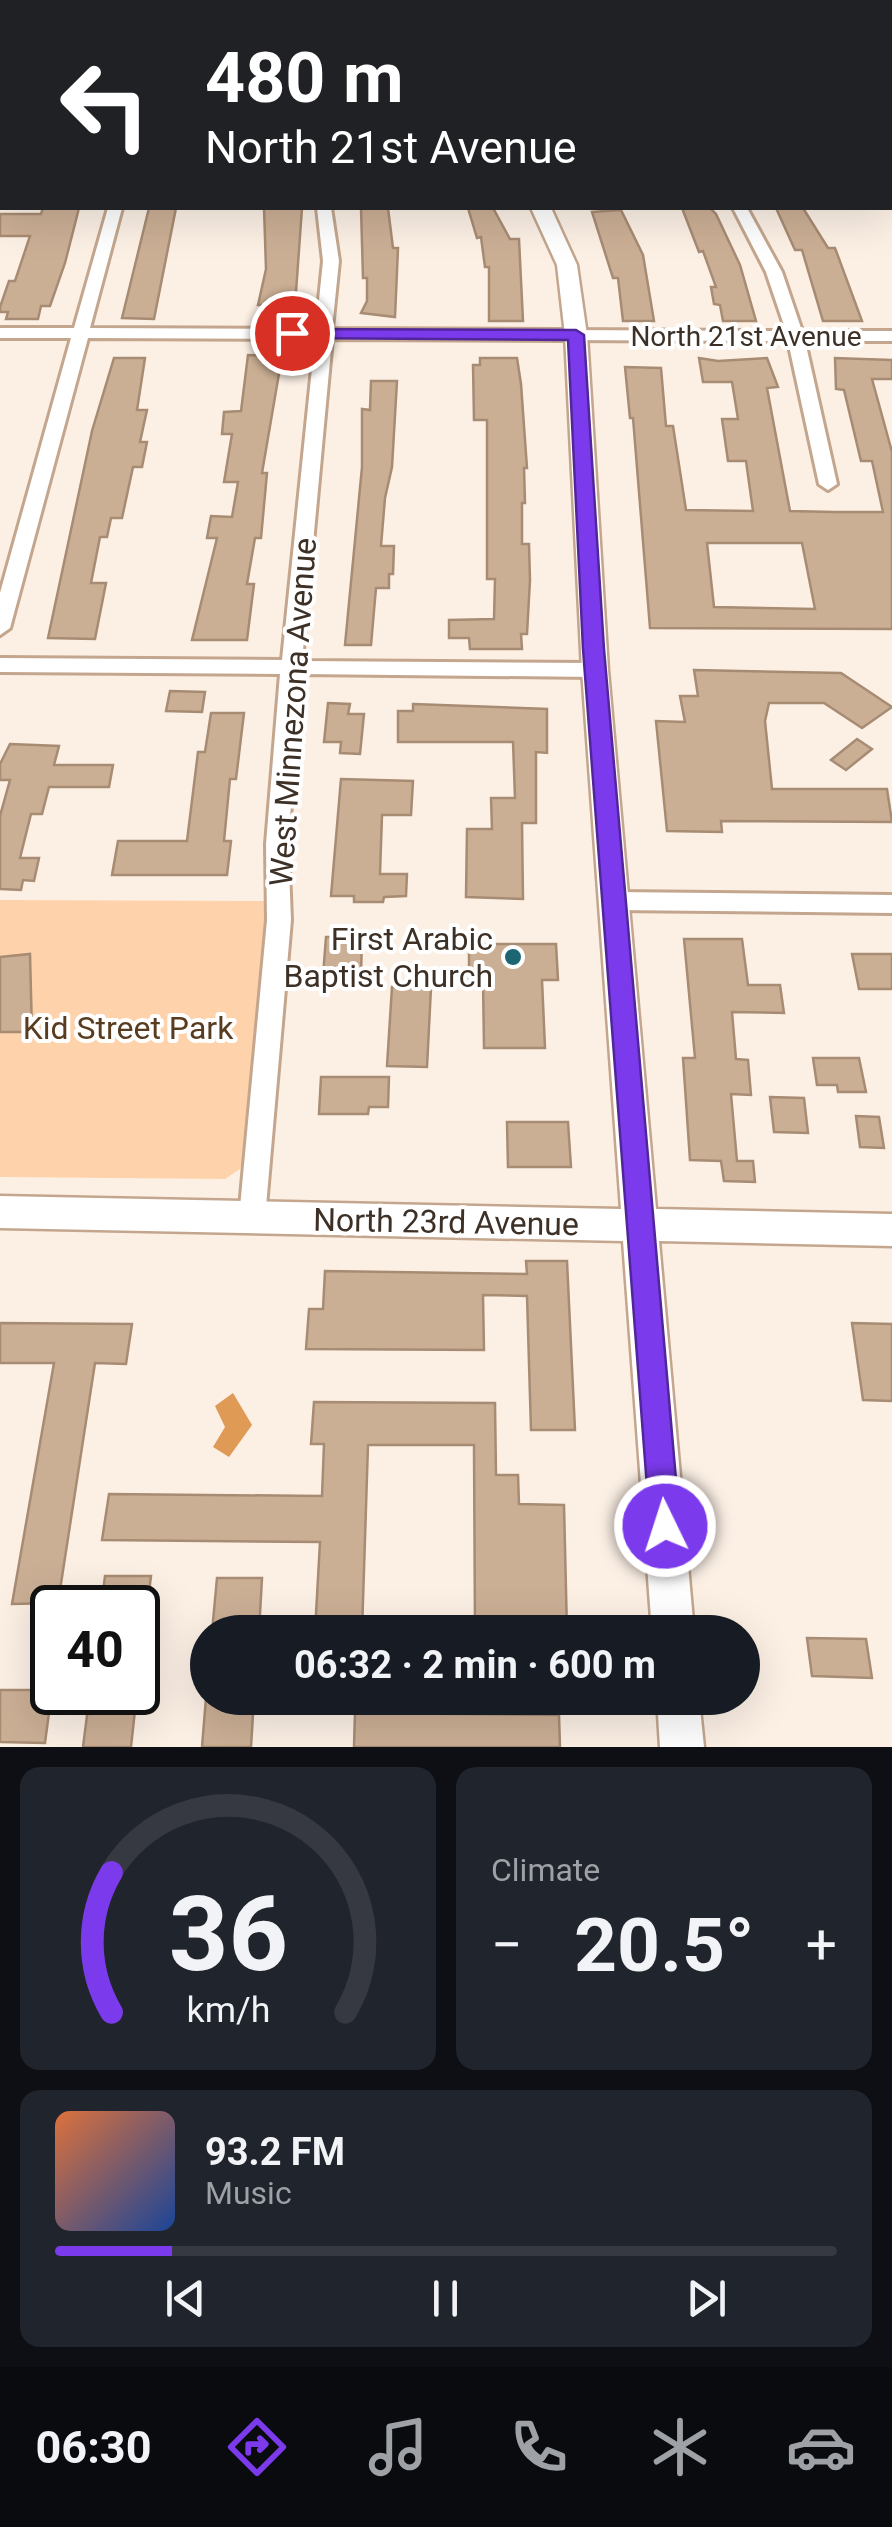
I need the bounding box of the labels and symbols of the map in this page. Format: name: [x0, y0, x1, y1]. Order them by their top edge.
pin: [250, 291, 335, 376]
street label: North 21st Avenue: [630, 320, 862, 353]
street label: West Minnezona Avenue: [262, 536, 324, 888]
place label: First Arabic Baptist Church: [284, 920, 493, 995]
marker: First Arabic Baptist Church: [502, 946, 524, 968]
park label: Kid Street Park: [23, 1009, 234, 1047]
street label: North 23rd Avenue: [313, 1201, 579, 1243]
position arrow: [613, 1474, 717, 1578]
speed limit sign: 40: [30, 1585, 160, 1715]

